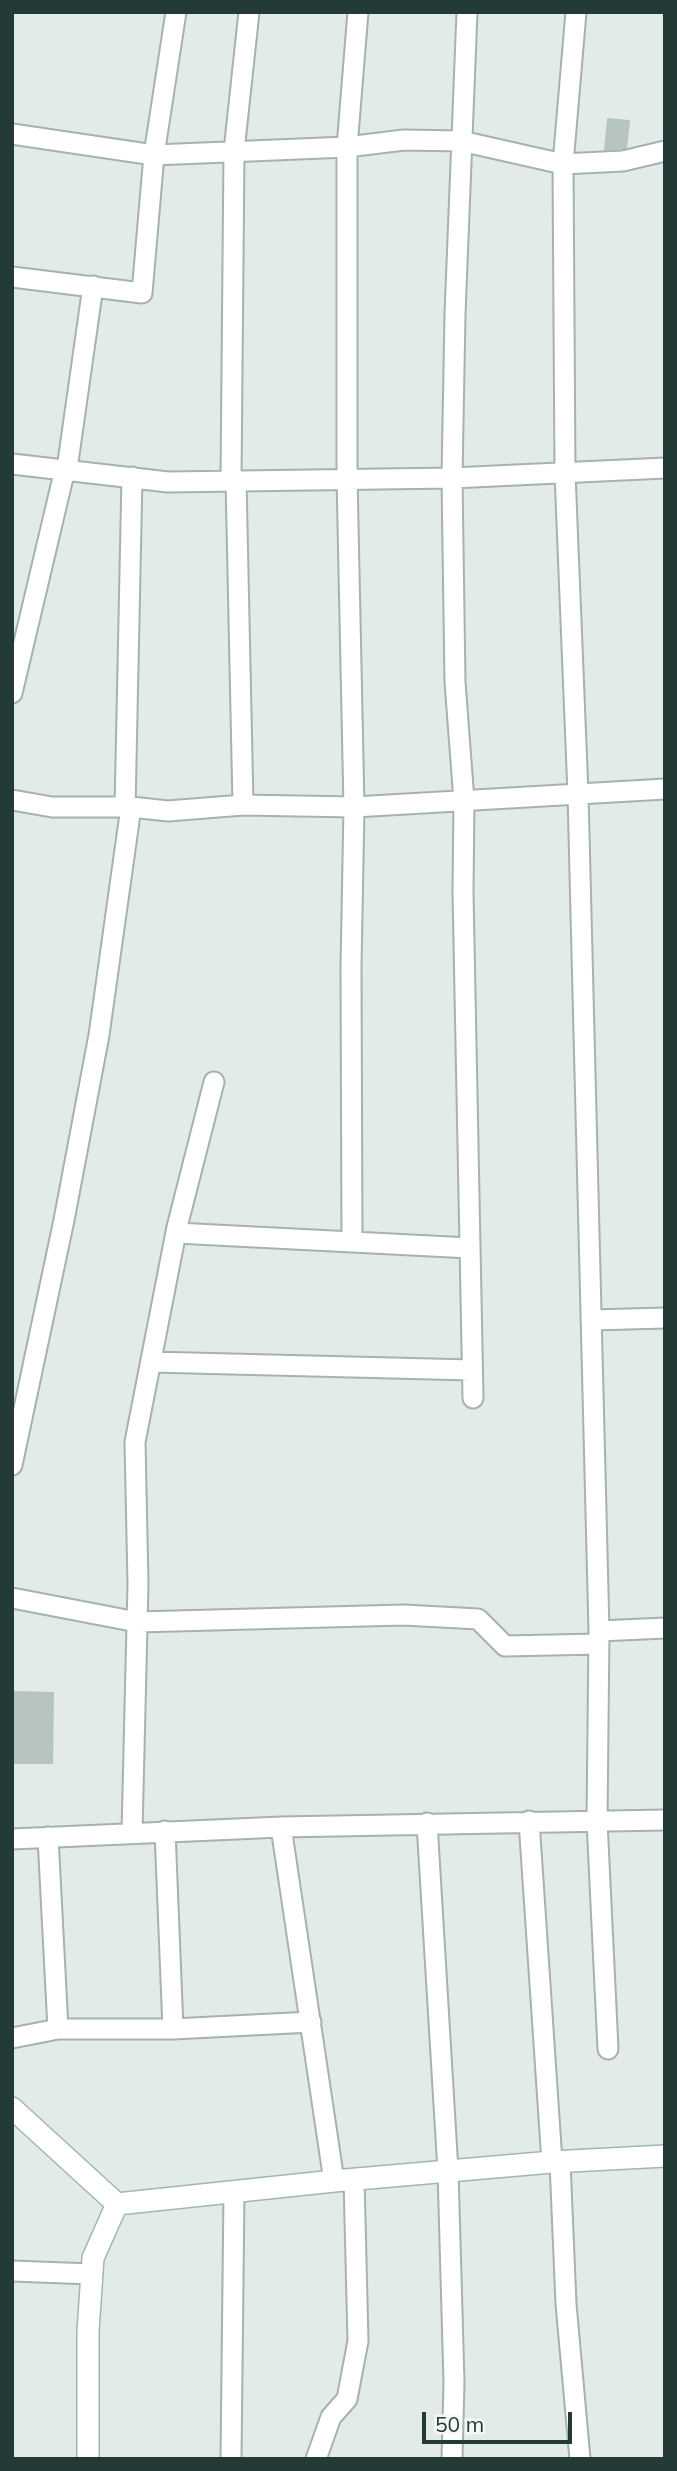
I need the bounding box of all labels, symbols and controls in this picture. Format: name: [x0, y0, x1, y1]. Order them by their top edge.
scale bar: [425, 2398, 576, 2442]
text: 50 m: [435, 2411, 484, 2437]

